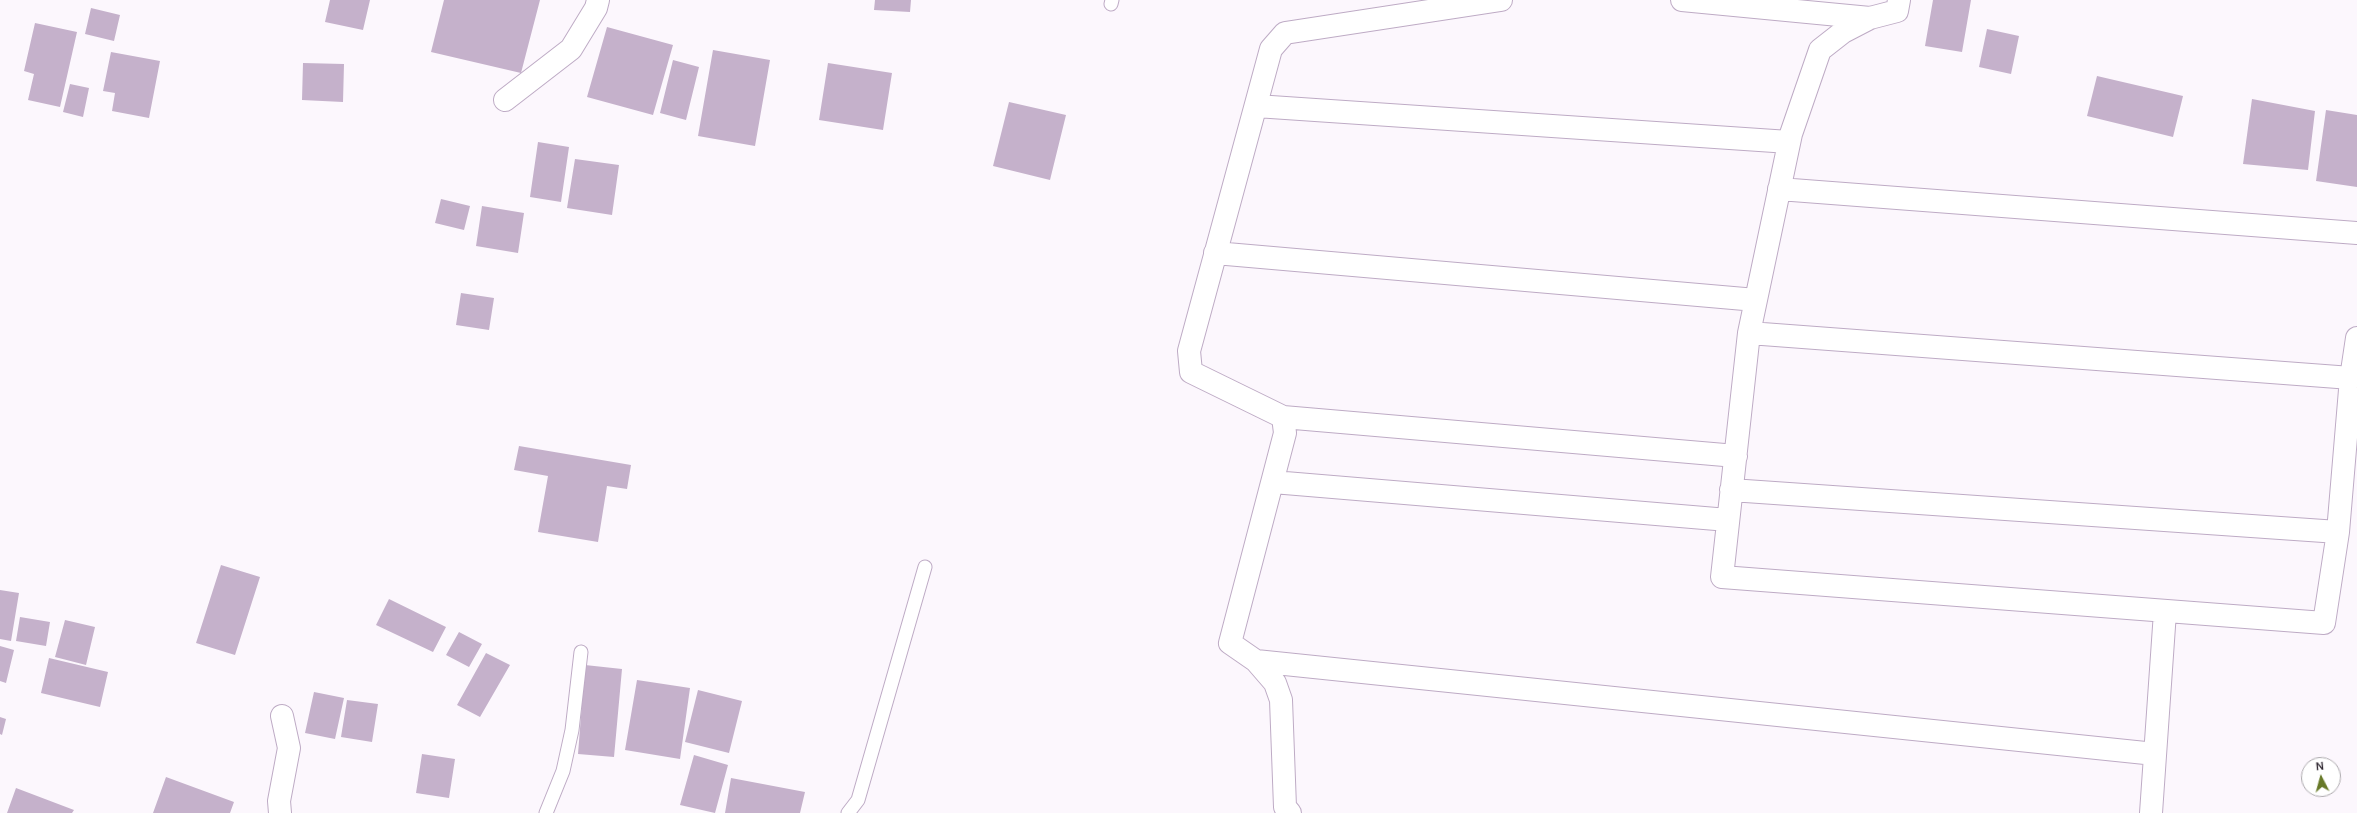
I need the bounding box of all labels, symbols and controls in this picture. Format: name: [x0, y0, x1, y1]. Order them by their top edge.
north arrow: [2301, 757, 2341, 797]
text: N: [2315, 758, 2325, 773]

